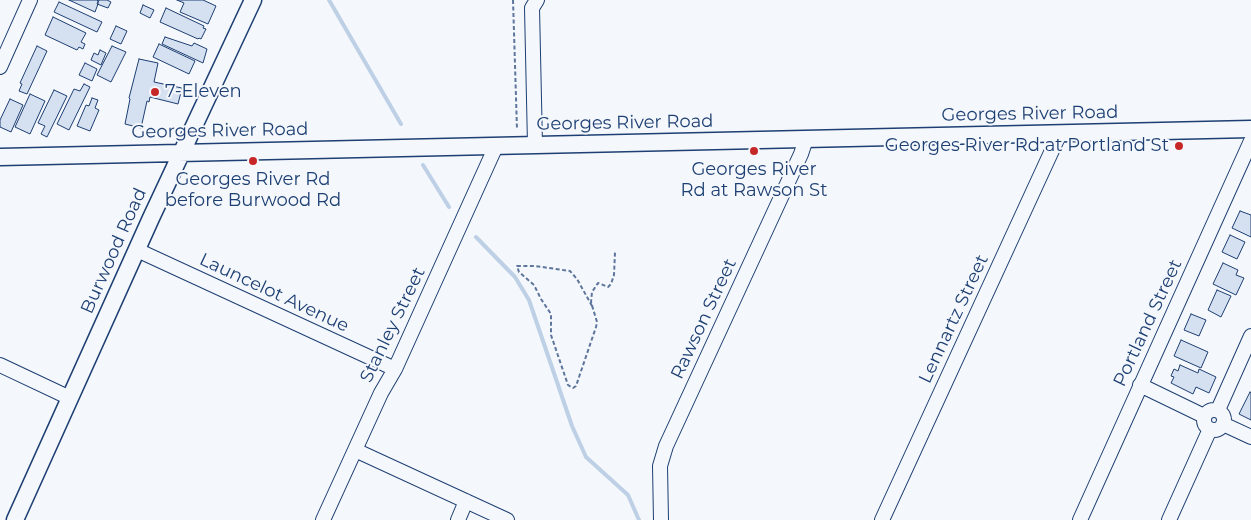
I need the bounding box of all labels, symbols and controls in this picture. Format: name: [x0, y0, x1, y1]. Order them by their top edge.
place label: 7-Eleven: [165, 81, 242, 103]
marker: 7-Eleven: [149, 86, 161, 98]
street label: Georges River Road: [941, 102, 1119, 126]
street label: Georges River Road: [536, 111, 714, 135]
street label: Georges River Road: [131, 119, 309, 143]
place label: Georges River Rd at Portland St: [885, 135, 1169, 157]
marker: Georges River Rd at Portland St: [1173, 140, 1185, 152]
marker: Georges River Rd at Rawson St: [748, 145, 760, 157]
marker: Georges River Rd before Burwood Rd: [247, 155, 259, 167]
place label: Georges River Rd at Rawson St: [681, 159, 827, 202]
place label: Georges River Rd before Burwood Rd: [165, 169, 341, 212]
street label: Burwood Road: [77, 185, 151, 317]
street label: Launcelot Avenue: [196, 249, 352, 337]
street label: Lennartz Street: [915, 251, 993, 387]
street label: Rawson Street: [667, 255, 741, 383]
street label: Portland Street: [1109, 256, 1187, 390]
street label: Stanley Street: [356, 264, 430, 386]

